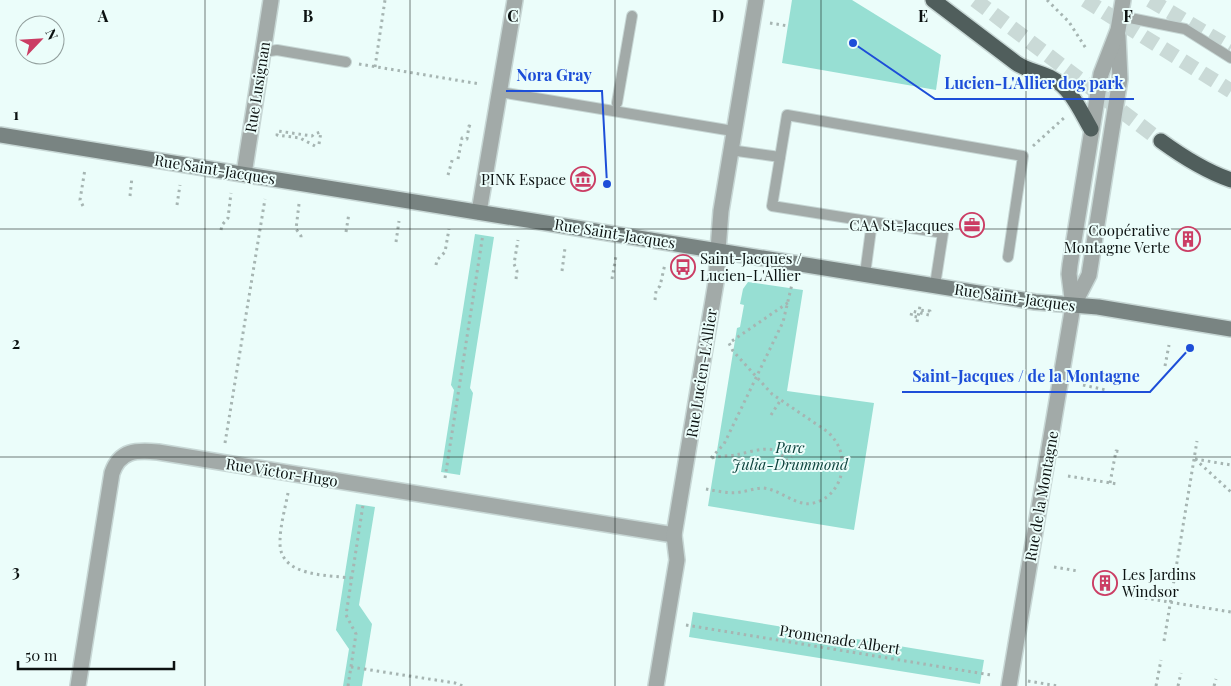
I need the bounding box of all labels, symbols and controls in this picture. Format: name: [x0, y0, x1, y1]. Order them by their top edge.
text: A: [97, 5, 109, 26]
text: B: [303, 5, 314, 26]
text: C: [507, 5, 519, 26]
text: D: [712, 5, 724, 26]
text: E: [918, 5, 928, 26]
text: F: [1123, 5, 1133, 26]
north arrow: [15, 15, 65, 65]
text: N: [41, 26, 63, 43]
street label: Rue Lusignan: [240, 40, 274, 134]
callout: Nora Gray: [506, 60, 602, 91]
text: Nora Gray: [516, 64, 592, 85]
callout: Lucien-L'Allier dog park: [935, 68, 1134, 99]
text: Lucien-L'Allier dog park: [944, 72, 1124, 93]
text: 1: [13, 103, 19, 124]
street label: Rue Saint-Jacques: [153, 150, 277, 188]
museum icon: PINK Espace: [570, 166, 596, 192]
place label: PINK Espace: [481, 169, 566, 189]
office icon: CAA St-Jacques: [959, 212, 985, 238]
street label: Rue Saint-Jacques: [553, 214, 677, 252]
place label: CAA St-Jacques: [849, 215, 954, 235]
place label: Coopérative Montagne Verte: [1064, 220, 1170, 257]
building icon: Coopérative Montagne Verte: [1175, 226, 1201, 252]
place label: Saint-Jacques / Lucien-L'Allier: [700, 248, 802, 285]
bus stop icon: Saint-Jacques / Lucien-L'Allier: [670, 254, 696, 280]
street label: Rue Saint-Jacques: [953, 279, 1077, 315]
street label: Rue Lucien-L'Allier: [681, 307, 721, 439]
text: 2: [12, 332, 20, 353]
callout: Saint-Jacques / de la Montagne: [902, 361, 1150, 392]
text: Saint-Jacques / de la Montagne: [912, 365, 1140, 386]
street label: Rue de la Montagne: [1020, 429, 1062, 563]
park label: Parc Julia-Drummond: [732, 437, 849, 474]
street label: Rue Victor-Hugo: [225, 453, 339, 491]
text: 3: [12, 560, 20, 581]
place label: Les Jardins Windsor: [1121, 564, 1196, 601]
building icon: Les Jardins Windsor: [1092, 570, 1118, 596]
street label: Promenade Albert: [778, 620, 902, 659]
scale bar: [18, 638, 174, 670]
text: 50 m: [25, 645, 58, 665]

